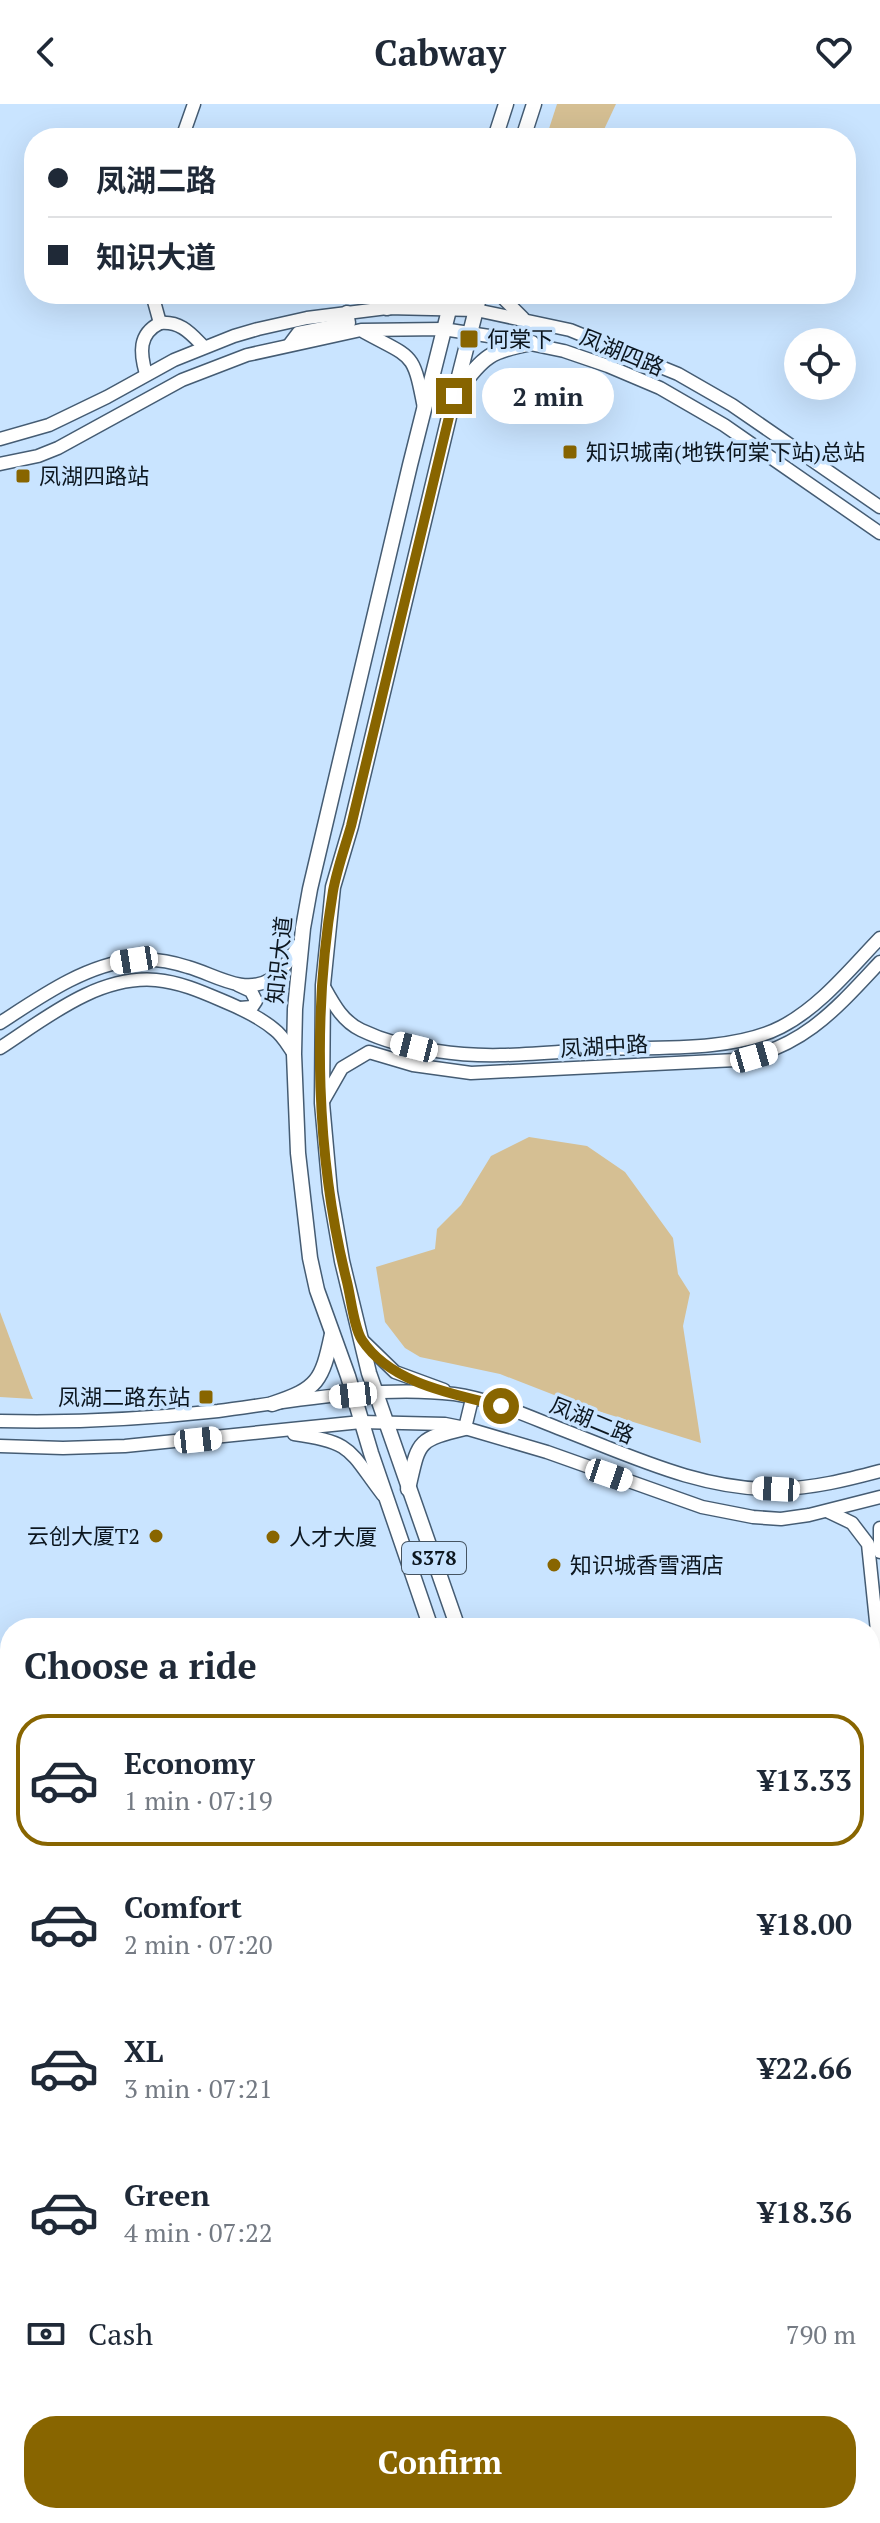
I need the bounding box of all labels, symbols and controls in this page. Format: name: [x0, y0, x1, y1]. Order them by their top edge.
text: Cabway: [374, 29, 506, 76]
icon: back: [24, 30, 68, 74]
icon: heart: [812, 30, 856, 74]
text: 凤湖二路: [96, 160, 216, 200]
text: 知识大道: [96, 237, 216, 277]
street label: 凤湖四路: [576, 322, 668, 381]
place label: 何棠下: [487, 324, 553, 353]
marker: 何棠下: [458, 328, 480, 350]
map controls: [784, 328, 856, 400]
button: locate: [784, 328, 856, 400]
callout: 2 min: [482, 368, 614, 424]
route end: [436, 378, 472, 414]
text: 2 min: [512, 379, 584, 413]
place label: 知识城南(地铁何棠下站)总站: [586, 437, 865, 466]
marker: 知识城南(地铁何棠下站)总站: [561, 443, 579, 461]
place label: 凤湖四路站: [39, 461, 149, 490]
marker: 凤湖四路站: [14, 467, 32, 485]
street label: 知识大道: [259, 915, 298, 1005]
car: [108, 944, 160, 976]
street label: 凤湖中路: [559, 1029, 649, 1062]
car: [388, 1030, 440, 1064]
car: [728, 1039, 780, 1075]
car: [328, 1381, 378, 1409]
place label: 凤湖二路东站: [58, 1382, 190, 1411]
marker: 凤湖二路东站: [197, 1388, 215, 1406]
route start: [483, 1388, 519, 1424]
street label: 凤湖二路: [546, 1390, 638, 1449]
car: [173, 1426, 223, 1454]
car: [582, 1456, 636, 1494]
car: [751, 1476, 801, 1502]
place label: 云创大厦T2: [27, 1521, 140, 1550]
place label: 人才大厦: [289, 1522, 377, 1551]
marker: 云创大厦T2: [147, 1527, 165, 1545]
marker: 人才大厦: [264, 1528, 282, 1546]
road number: S378: [402, 1542, 466, 1574]
place label: 知识城香雪酒店: [570, 1550, 724, 1579]
marker: 知识城香雪酒店: [545, 1556, 563, 1574]
text: Choose a ride: [24, 1642, 257, 1689]
text: Economy: [124, 1743, 255, 1783]
icon: car: [28, 1744, 100, 1816]
text: ¥13.33: [758, 1760, 852, 1800]
text: 1 min · 07:19: [124, 1783, 273, 1817]
text: Comfort: [124, 1887, 242, 1927]
icon: car: [28, 1888, 100, 1960]
text: ¥18.00: [758, 1904, 852, 1944]
text: 2 min · 07:20: [124, 1927, 273, 1961]
text: XL: [124, 2031, 163, 2071]
icon: car: [28, 2032, 100, 2104]
text: ¥22.66: [758, 2048, 852, 2088]
text: 3 min · 07:21: [124, 2071, 273, 2105]
text: Green: [124, 2175, 210, 2215]
icon: car: [28, 2176, 100, 2248]
text: ¥18.36: [758, 2192, 852, 2232]
text: 4 min · 07:22: [124, 2215, 273, 2249]
icon: cash: [24, 2312, 68, 2356]
text: Cash: [88, 2314, 153, 2354]
text: 790 m: [786, 2317, 856, 2351]
button: Confirm: [24, 2416, 856, 2508]

